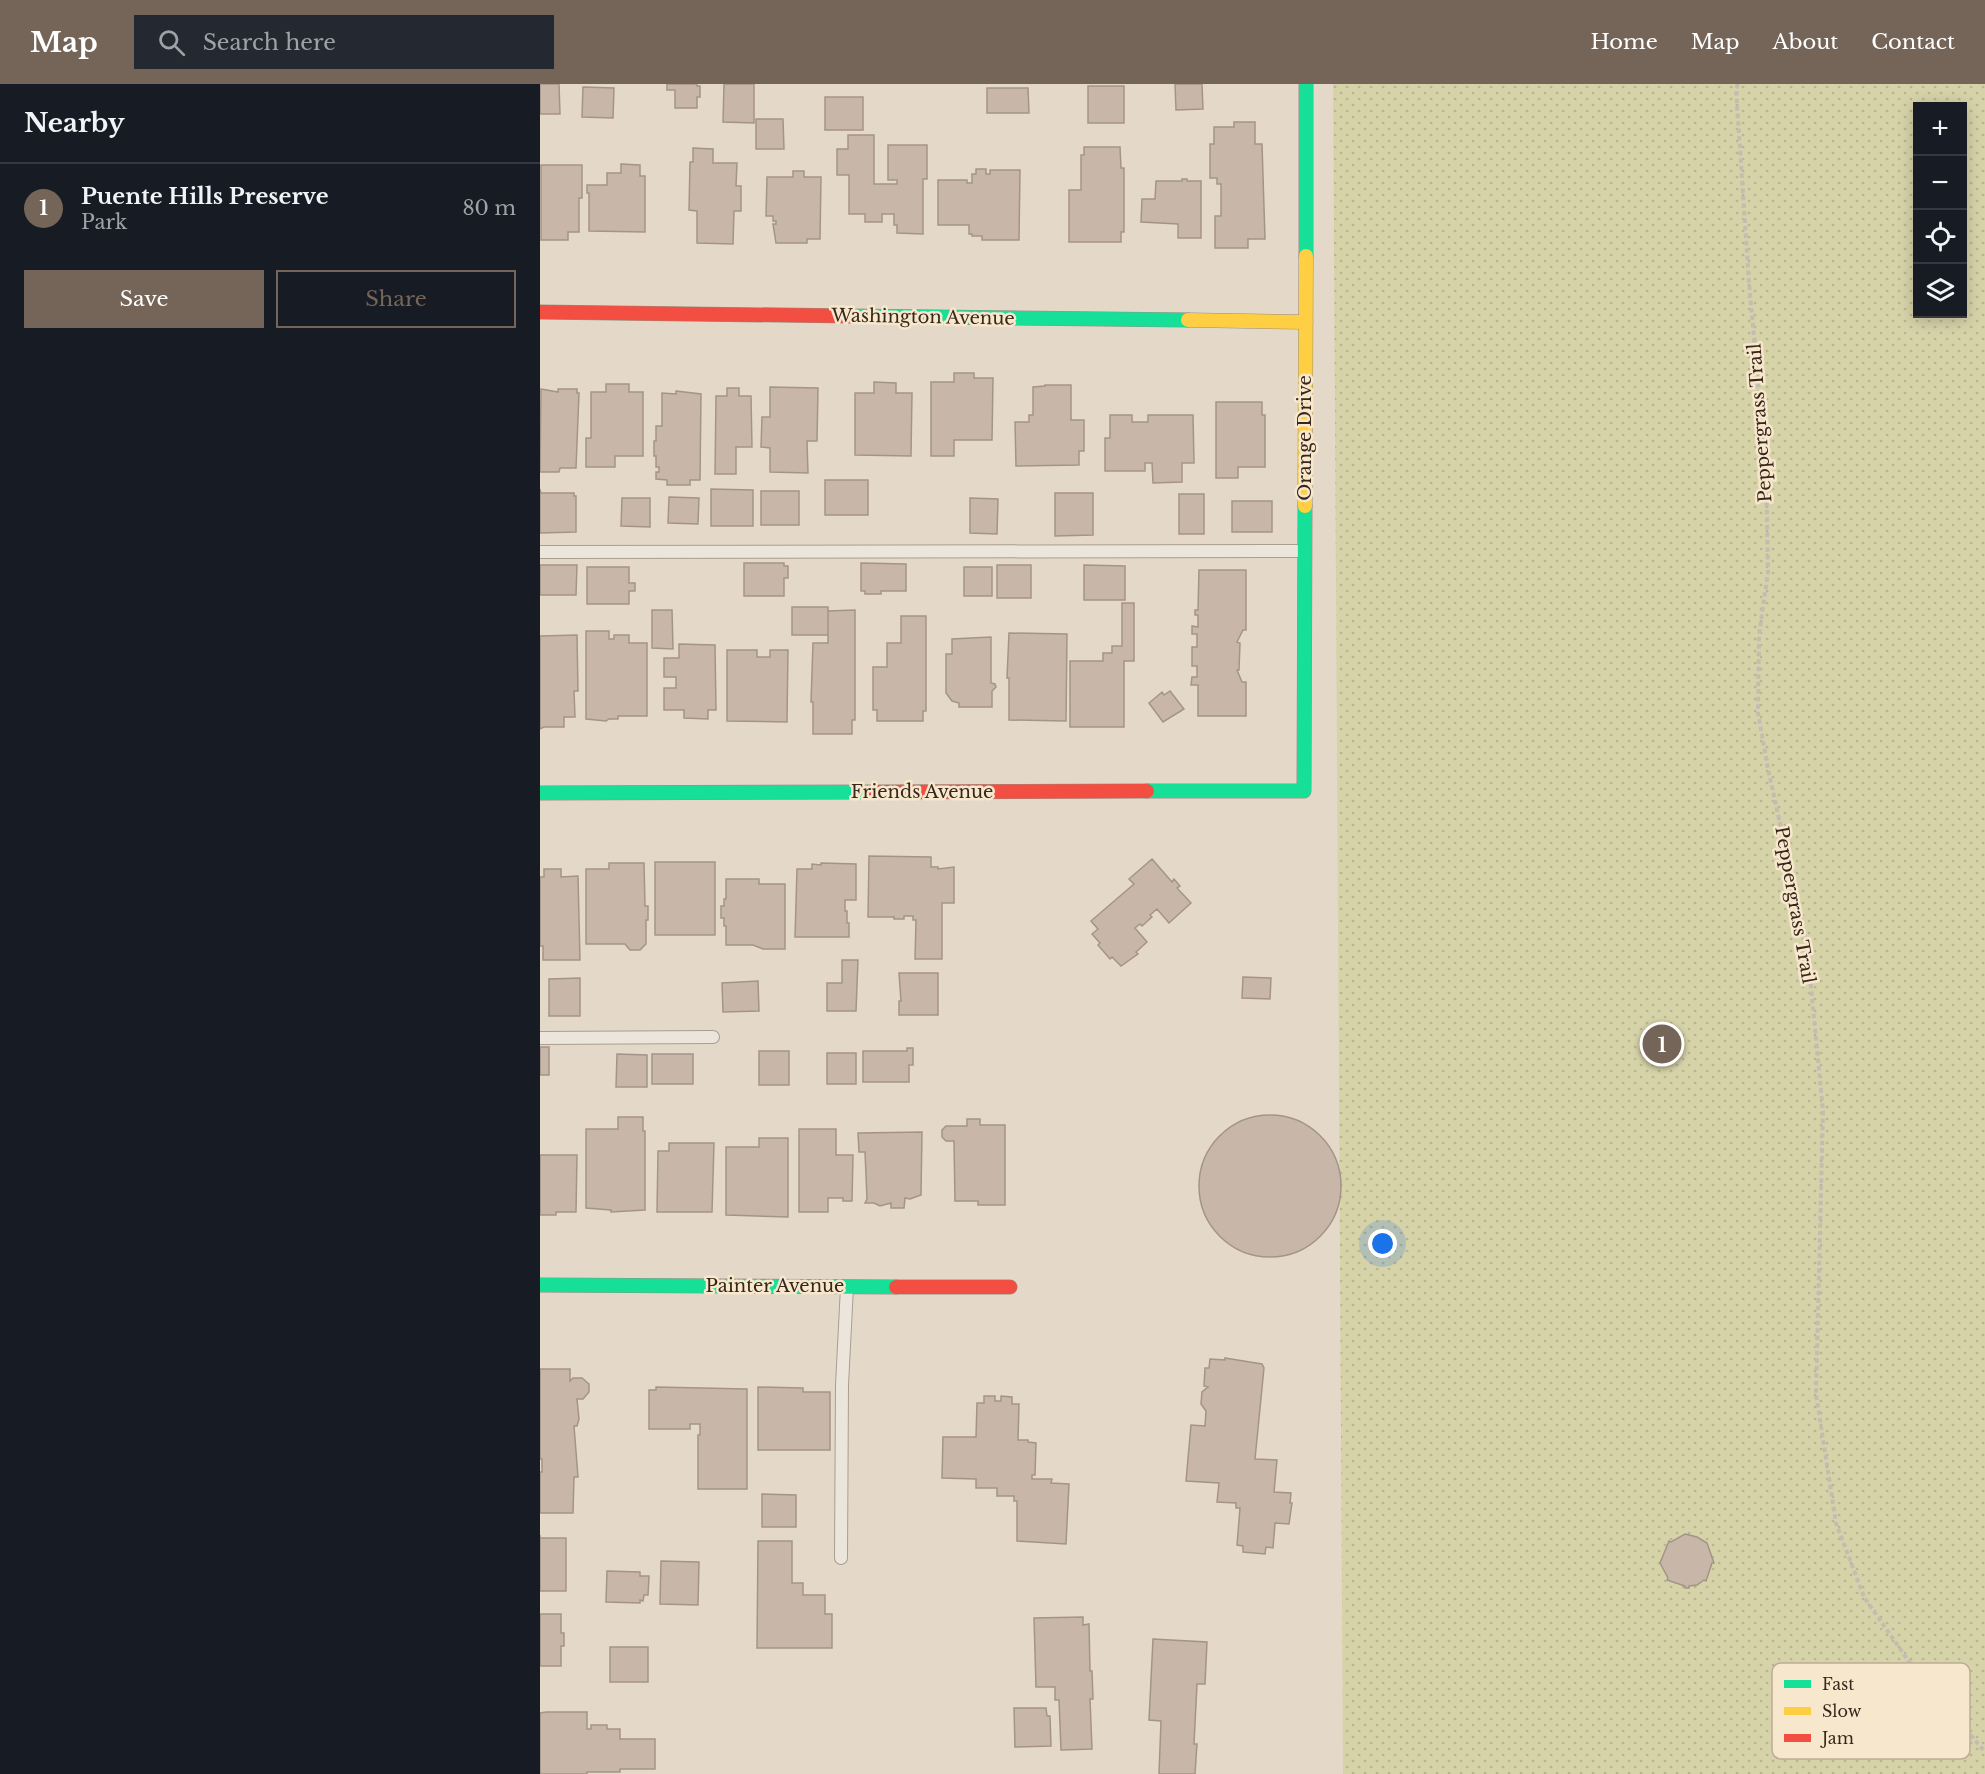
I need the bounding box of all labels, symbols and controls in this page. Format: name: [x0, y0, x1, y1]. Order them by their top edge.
search box: [134, 15, 554, 69]
text: Map: [30, 25, 98, 60]
icon: search: [155, 26, 188, 59]
text: Search here: [203, 29, 336, 56]
text: Home: [1591, 29, 1658, 55]
text: Map: [1691, 29, 1739, 55]
text: About: [1772, 29, 1838, 55]
text: Contact: [1871, 29, 1955, 55]
map controls: [1913, 102, 1967, 318]
button: +: [1913, 102, 1967, 156]
text: Nearby: [24, 107, 125, 139]
button: −: [1913, 156, 1967, 210]
text: Puente Hills Preserve: [81, 183, 329, 210]
text: 1: [39, 196, 48, 220]
text: 80 m: [462, 196, 516, 220]
text: Park: [81, 210, 127, 234]
button: locate: [1913, 210, 1967, 264]
button: layers: [1913, 264, 1967, 318]
button: Save: [24, 270, 264, 328]
button: Share: [276, 270, 516, 328]
street label: Washington Avenue: [830, 304, 1015, 330]
street label: Peppergrass Trail: [1743, 343, 1777, 503]
street label: Orange Drive: [1294, 375, 1316, 501]
street label: Friends Avenue: [851, 781, 993, 803]
street label: Peppergrass Trail: [1770, 825, 1820, 986]
pin: 1: [1642, 1022, 1682, 1066]
your location: [1368, 1229, 1397, 1258]
street label: Painter Avenue: [706, 1275, 844, 1297]
legend: [1772, 1663, 1970, 1759]
text: Fast: [1822, 1674, 1854, 1694]
text: Slow: [1822, 1701, 1862, 1721]
text: Jam: [1820, 1728, 1854, 1748]

